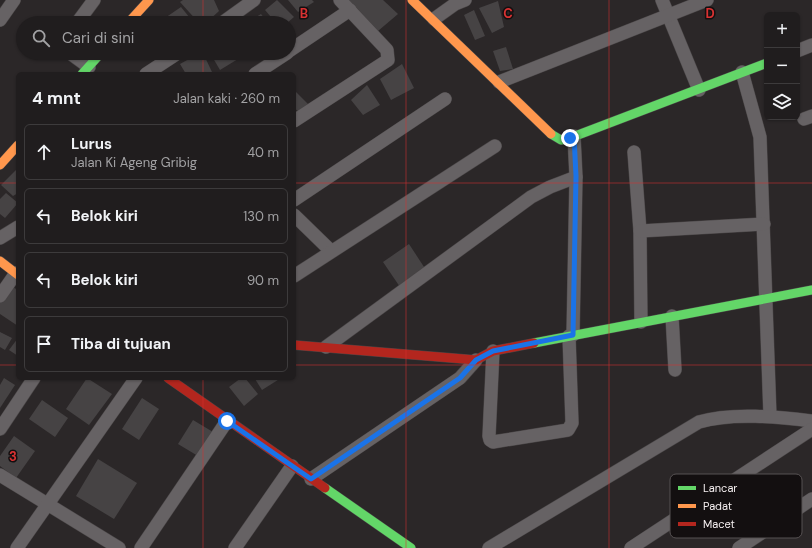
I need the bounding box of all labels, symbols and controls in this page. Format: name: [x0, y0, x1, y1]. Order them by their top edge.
text: B: [300, 5, 308, 22]
text: C: [503, 5, 513, 22]
text: D: [705, 5, 715, 22]
map controls: [764, 12, 800, 120]
button: +: [764, 12, 800, 48]
search box: [16, 16, 296, 60]
icon: search: [30, 27, 52, 49]
text: Cari di sini: [62, 28, 134, 48]
button: −: [764, 48, 800, 84]
button: layers: [764, 84, 800, 120]
text: 4 mnt: [32, 87, 81, 109]
text: Jalan kaki · 260 m: [173, 90, 280, 107]
route end: [561, 129, 579, 147]
text: Lurus: [71, 134, 112, 154]
icon: ahead: [33, 141, 55, 163]
text: 40 m: [247, 144, 279, 161]
text: Jalan Ki Ageng Gribig: [71, 154, 197, 171]
icon: left: [33, 205, 55, 227]
text: Belok kiri: [71, 206, 138, 226]
text: 130 m: [243, 208, 279, 225]
icon: left: [33, 269, 55, 291]
text: Belok kiri: [71, 270, 138, 290]
text: 90 m: [247, 272, 279, 289]
icon: arrive: [33, 333, 55, 355]
text: Tiba di tujuan: [71, 334, 171, 354]
route start: [218, 412, 236, 430]
text: 3: [9, 448, 17, 465]
legend: [670, 474, 802, 538]
text: Lancar: [703, 481, 737, 495]
text: Padat: [703, 499, 732, 513]
text: Macet: [703, 517, 735, 531]

